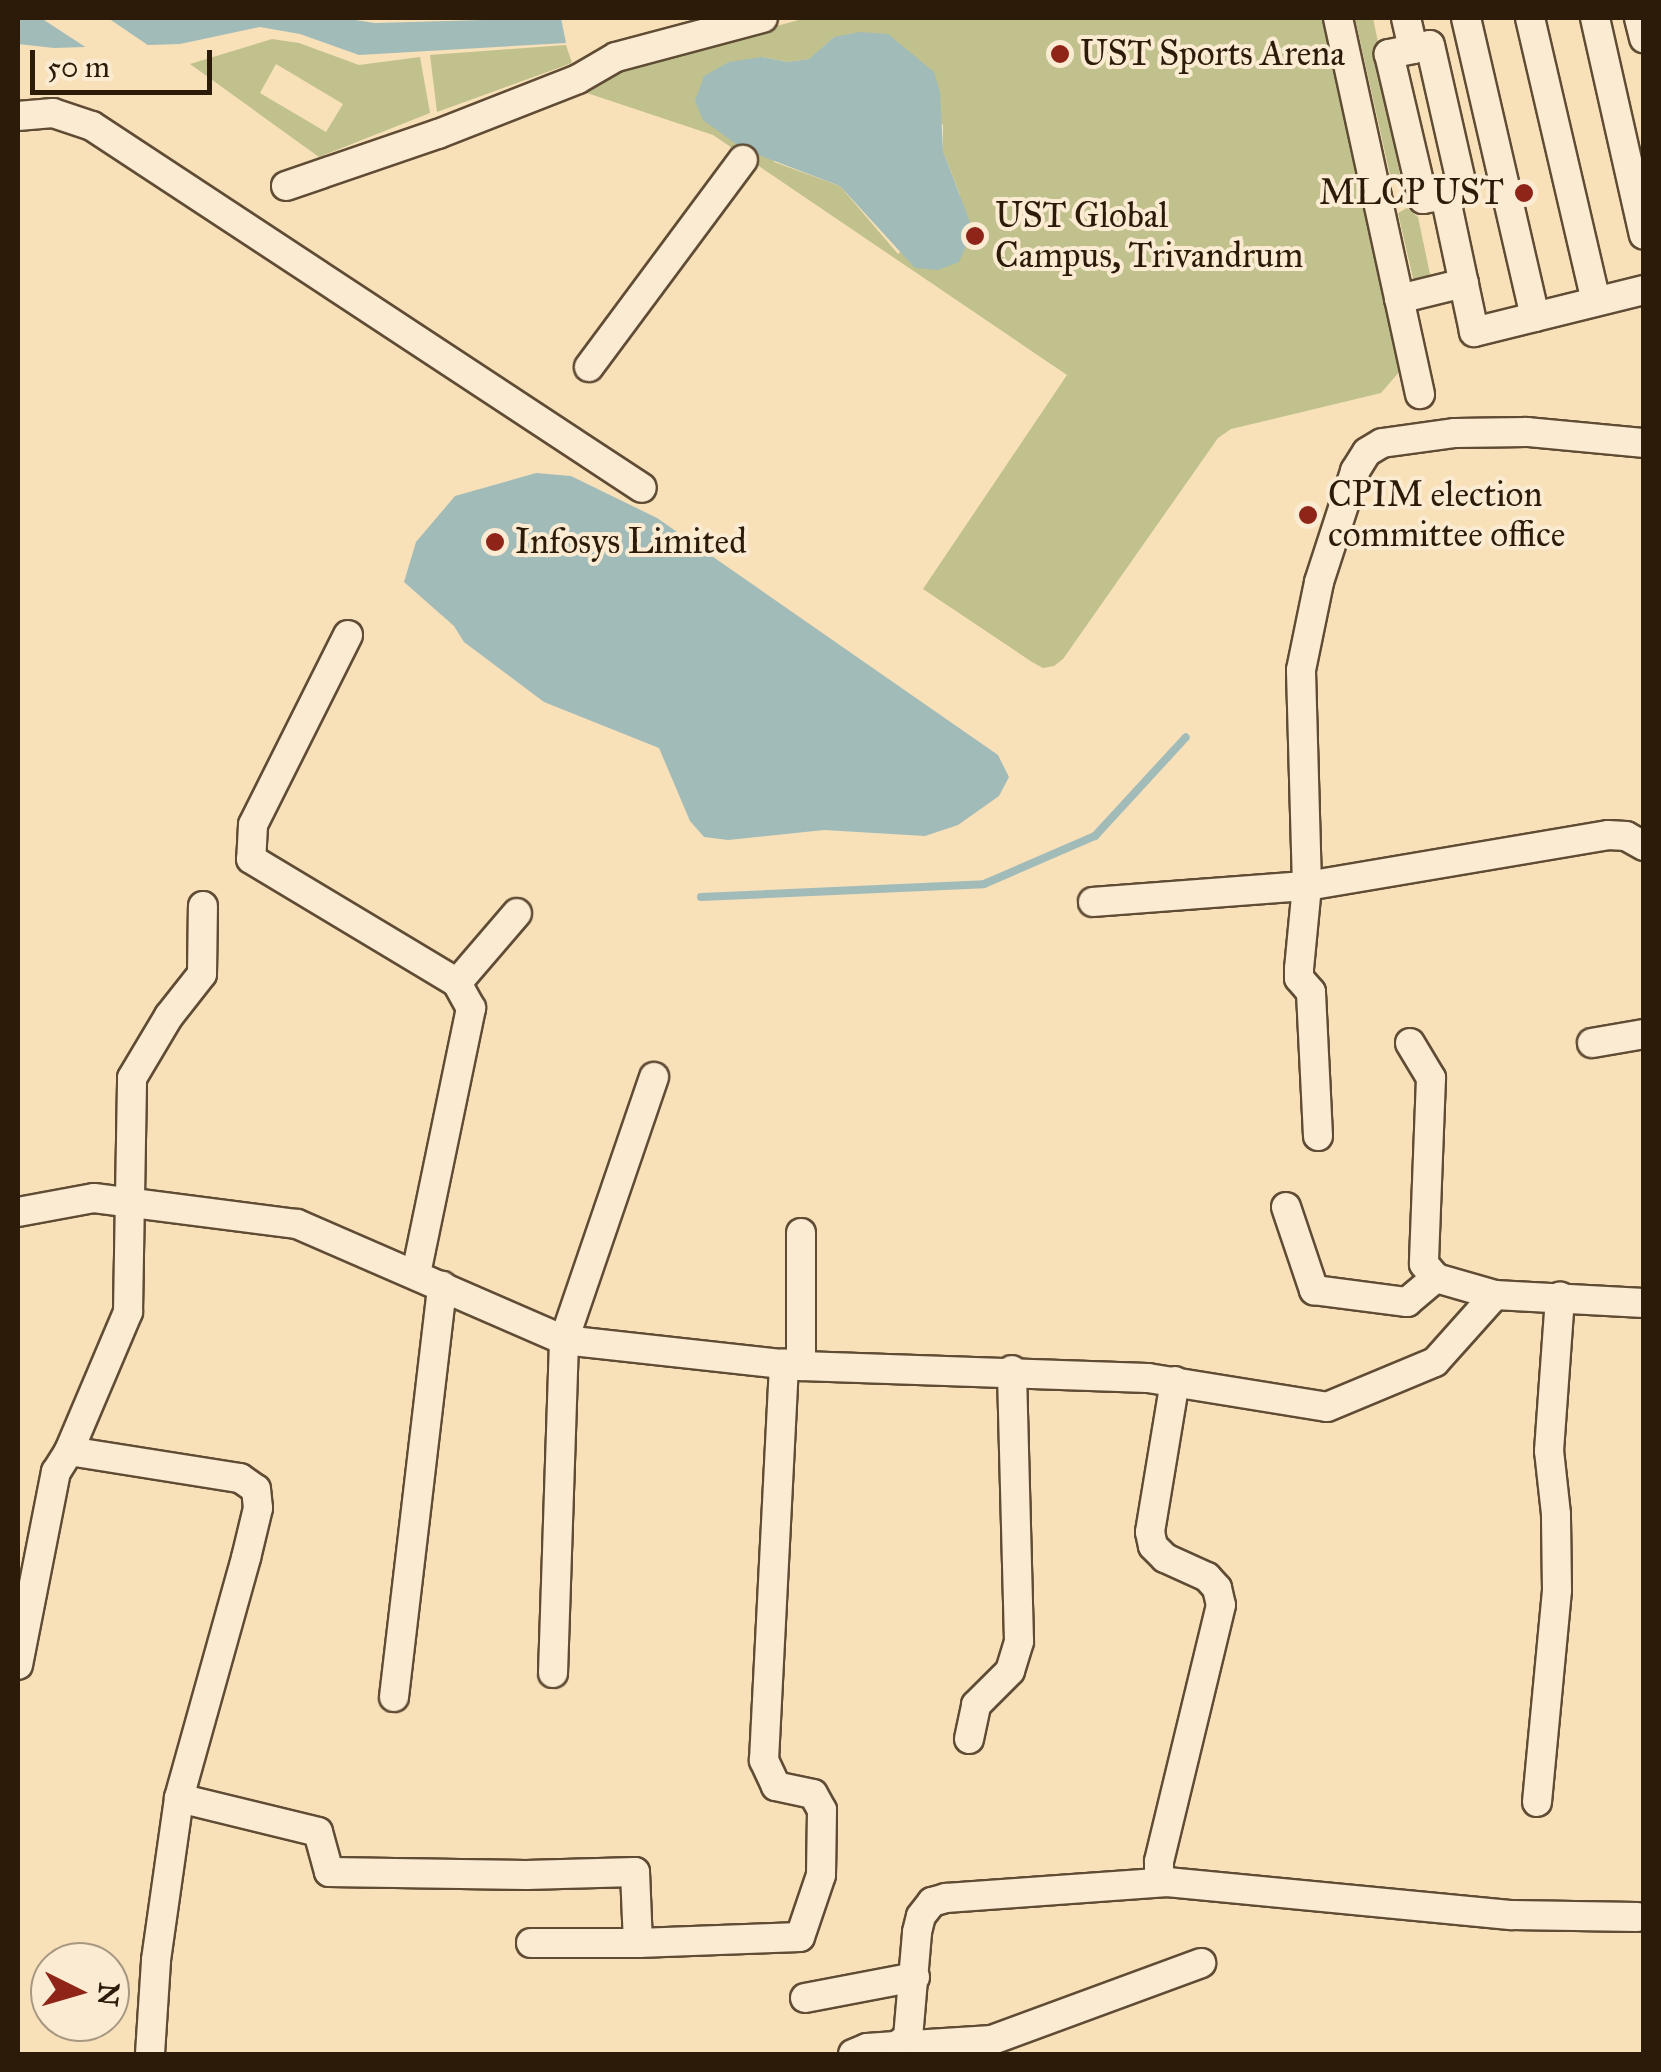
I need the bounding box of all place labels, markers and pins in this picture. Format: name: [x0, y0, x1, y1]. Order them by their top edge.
place label: UST Sports Arena: [1080, 33, 1345, 75]
marker: UST Sports Arena: [1049, 43, 1071, 65]
place label: MLCP UST: [1319, 172, 1504, 214]
marker: MLCP UST: [1513, 182, 1535, 204]
place label: UST Global Campus, Trivandrum: [995, 195, 1303, 277]
marker: UST Global Campus, Trivandrum: [964, 225, 986, 247]
place label: CPIM election committee office: [1328, 474, 1565, 556]
marker: CPIM election committee office: [1297, 504, 1319, 526]
place label: Infosys Limited: [515, 521, 747, 563]
marker: Infosys Limited: [484, 531, 506, 553]

